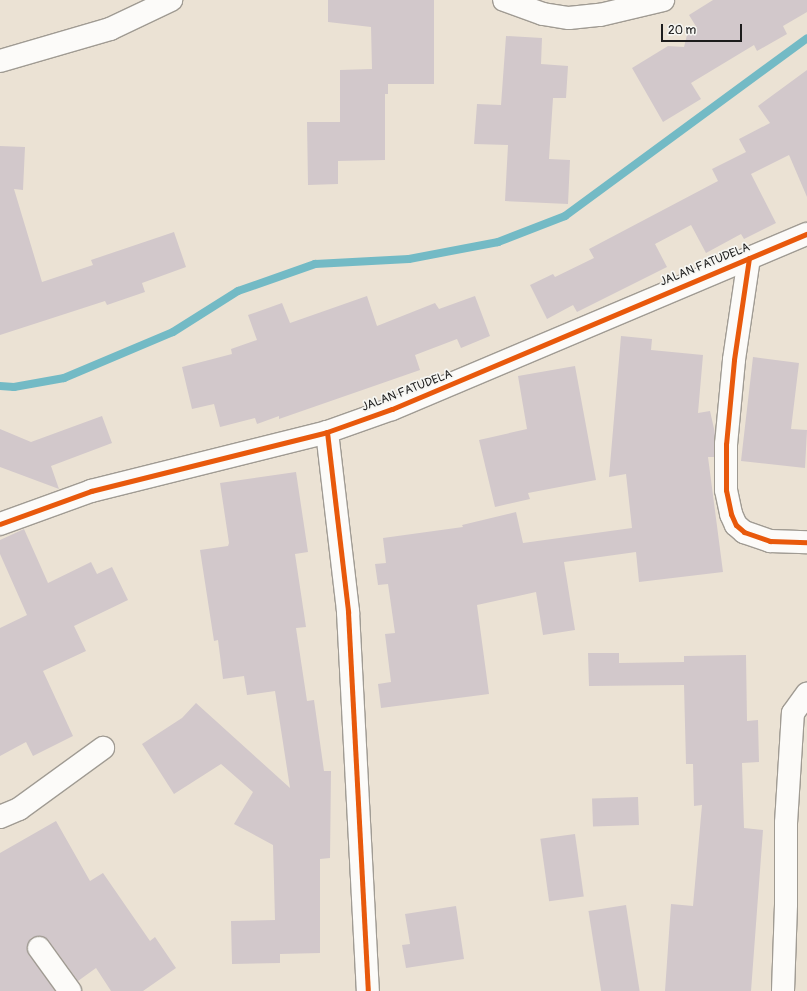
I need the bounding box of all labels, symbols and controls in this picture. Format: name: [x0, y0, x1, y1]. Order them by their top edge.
scale bar: [663, 16, 744, 42]
text: 20 m: [668, 23, 696, 38]
street label: JALAN FATUDELA: [658, 240, 752, 290]
street label: JALAN FATUDELA: [360, 367, 454, 415]

